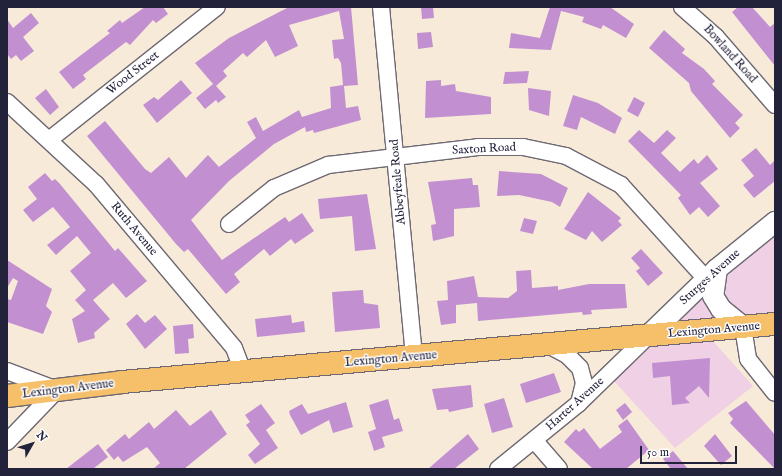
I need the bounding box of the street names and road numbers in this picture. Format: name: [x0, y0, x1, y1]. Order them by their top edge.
street label: Bowland Road: [700, 22, 760, 86]
street label: Wood Street: [104, 48, 162, 98]
street label: Abbeyfeale Road: [387, 139, 409, 225]
street label: Saxton Road: [452, 140, 516, 158]
street label: Ruth Avenue: [108, 199, 160, 259]
street label: Sturges Avenue: [677, 246, 743, 308]
street label: Lexington Avenue: [667, 319, 761, 341]
street label: Lexington Avenue: [344, 348, 438, 370]
street label: Harter Avenue: [543, 374, 607, 434]
street label: Lexington Avenue: [21, 376, 115, 402]

